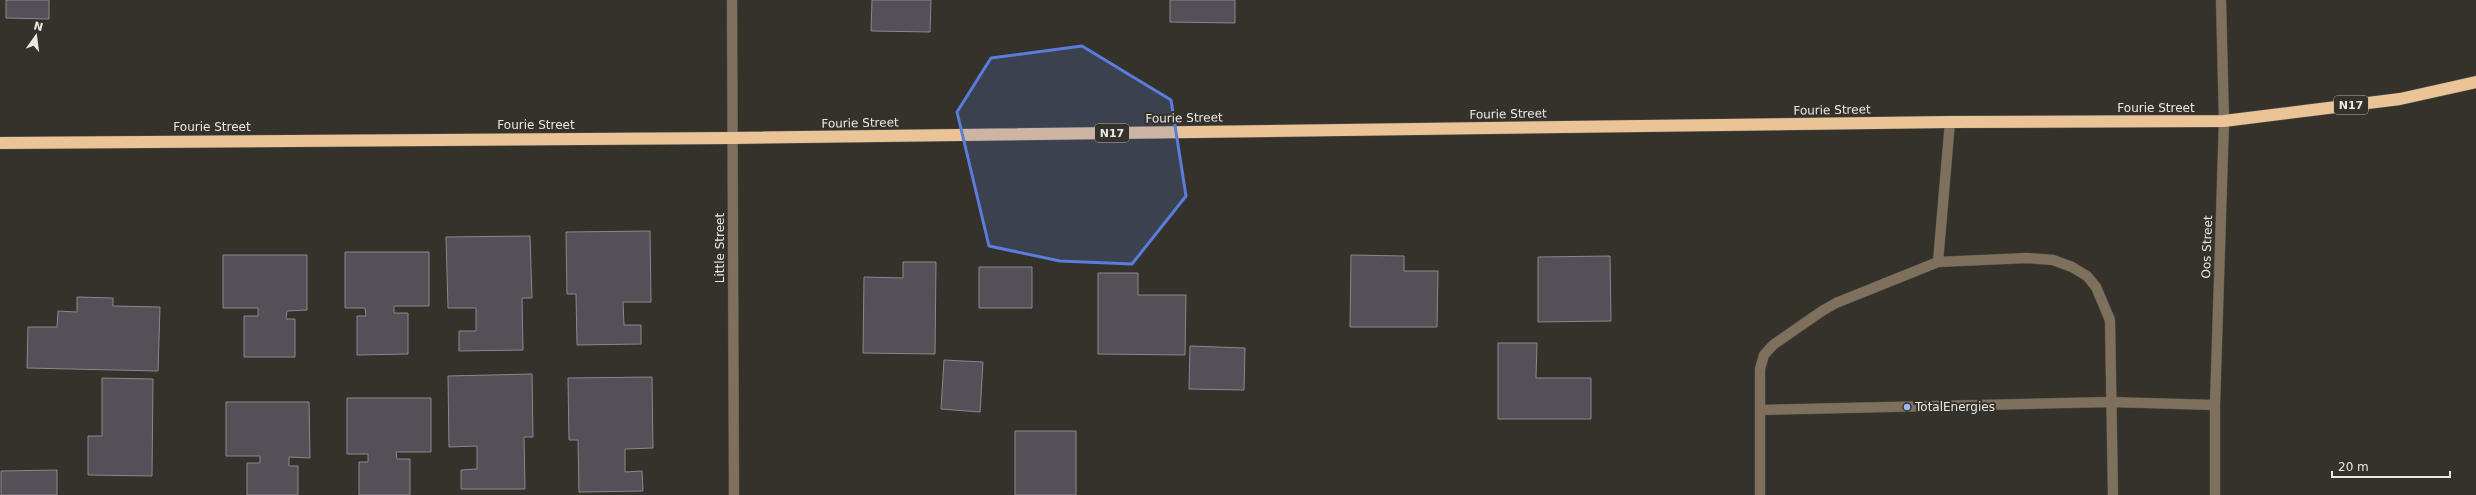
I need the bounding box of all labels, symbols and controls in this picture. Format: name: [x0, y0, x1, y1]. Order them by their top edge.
north arrow: [16, 16, 56, 56]
text: N: [32, 19, 44, 34]
road number: N17: [2334, 96, 2368, 114]
street label: Fourie Street: [2117, 101, 2195, 115]
street label: Fourie Street: [1793, 102, 1871, 118]
street label: Fourie Street: [1469, 106, 1547, 122]
street label: Fourie Street: [1145, 110, 1223, 126]
street label: Fourie Street: [821, 115, 899, 131]
street label: Fourie Street: [497, 118, 575, 132]
street label: Fourie Street: [173, 120, 251, 134]
road number: N17: [1095, 124, 1129, 142]
street label: Little Street: [713, 213, 727, 283]
street label: Oos Street: [2199, 215, 2215, 279]
place label: TotalEnergies: [1914, 400, 1995, 414]
marker: TotalEnergies: [1902, 402, 1912, 412]
scale bar: [2332, 453, 2450, 479]
text: 20 m: [2338, 460, 2369, 474]

